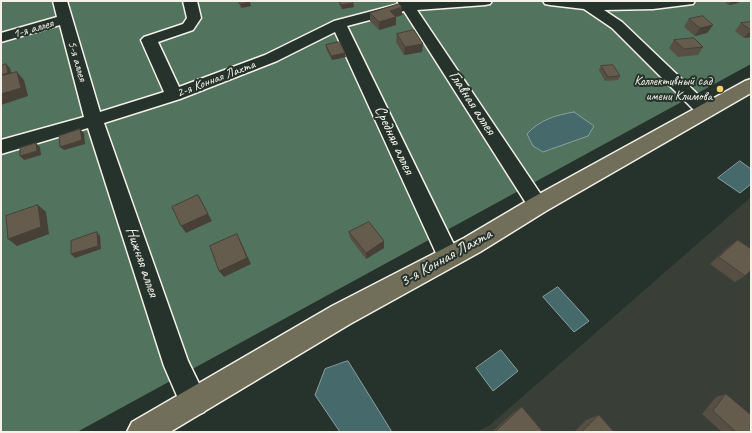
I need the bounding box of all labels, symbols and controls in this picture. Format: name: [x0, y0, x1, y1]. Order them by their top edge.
street label: 1-я аллея: [11, 16, 55, 42]
street label: 5-я аллея: [64, 39, 90, 83]
street label: 2-я Конная Лахта: [174, 57, 258, 101]
street label: Главная аллея: [444, 67, 500, 139]
place label: Коллективный сад имени Климова: [634, 74, 712, 105]
marker: Коллективный сад имени Климова: [715, 84, 725, 94]
street label: Средняя аллея: [370, 103, 418, 177]
street label: Нижняя аллея: [121, 224, 163, 300]
street label: 3-я Конная Лахта: [397, 225, 495, 291]

